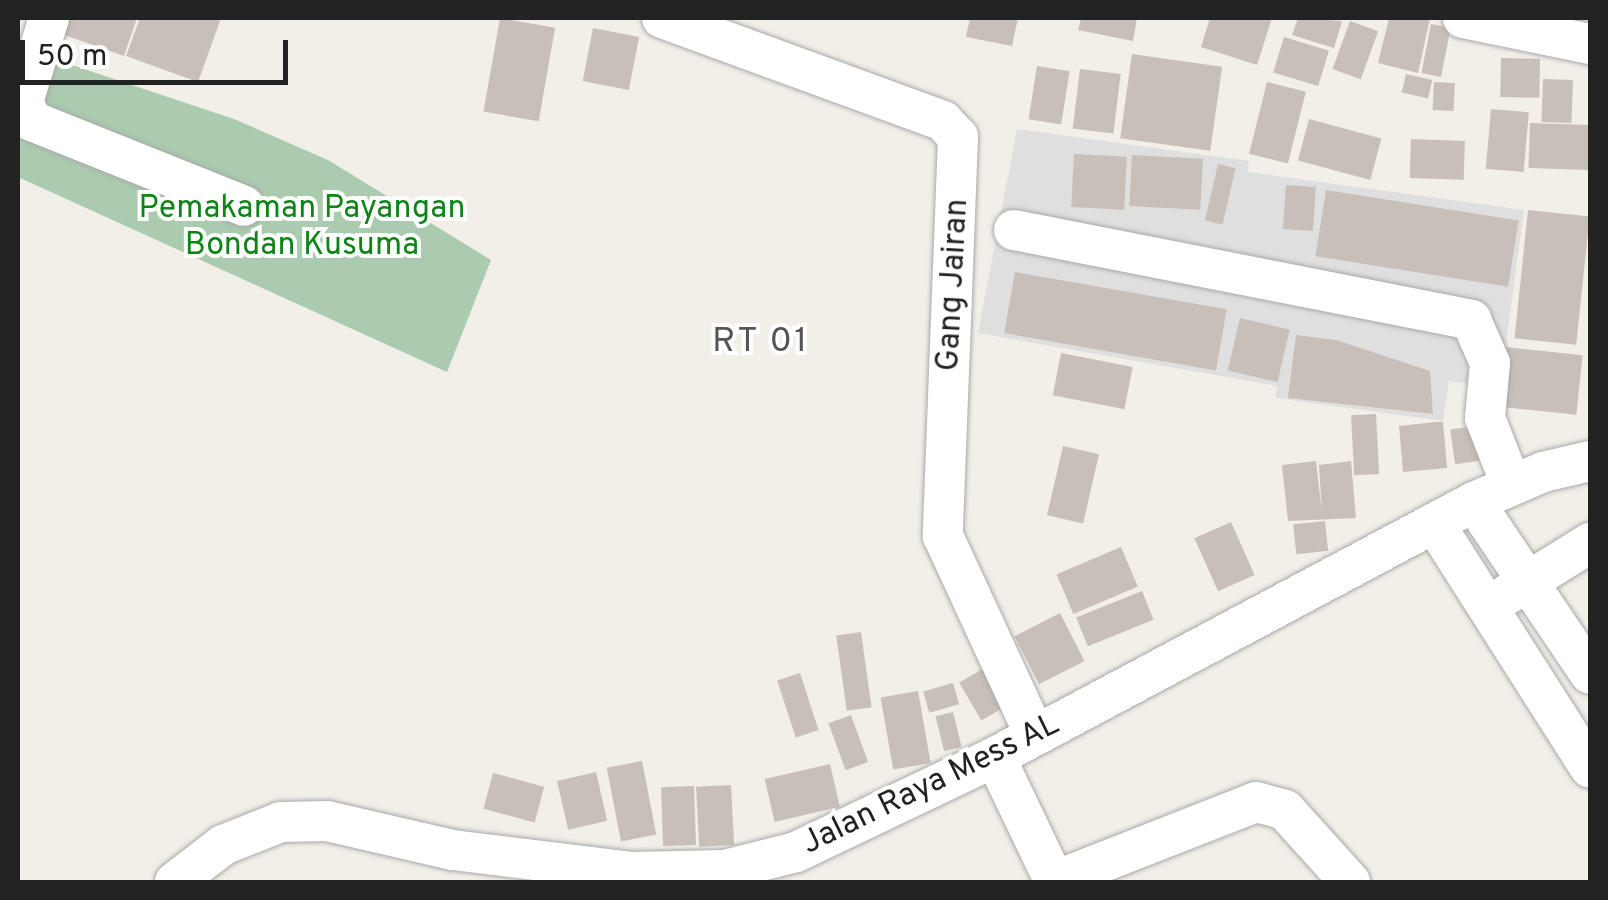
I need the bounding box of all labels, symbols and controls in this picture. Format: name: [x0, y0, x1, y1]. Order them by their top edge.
scale bar: [25, 20, 292, 82]
text: 50 m: [37, 39, 107, 76]
park label: Pemakaman Payangan Bondan Kusuma: [138, 191, 466, 266]
street label: Gang Jairan: [930, 198, 978, 372]
district label: RT 01: [711, 321, 811, 363]
street label: Jalan Raya Mess AL: [795, 706, 1067, 864]

